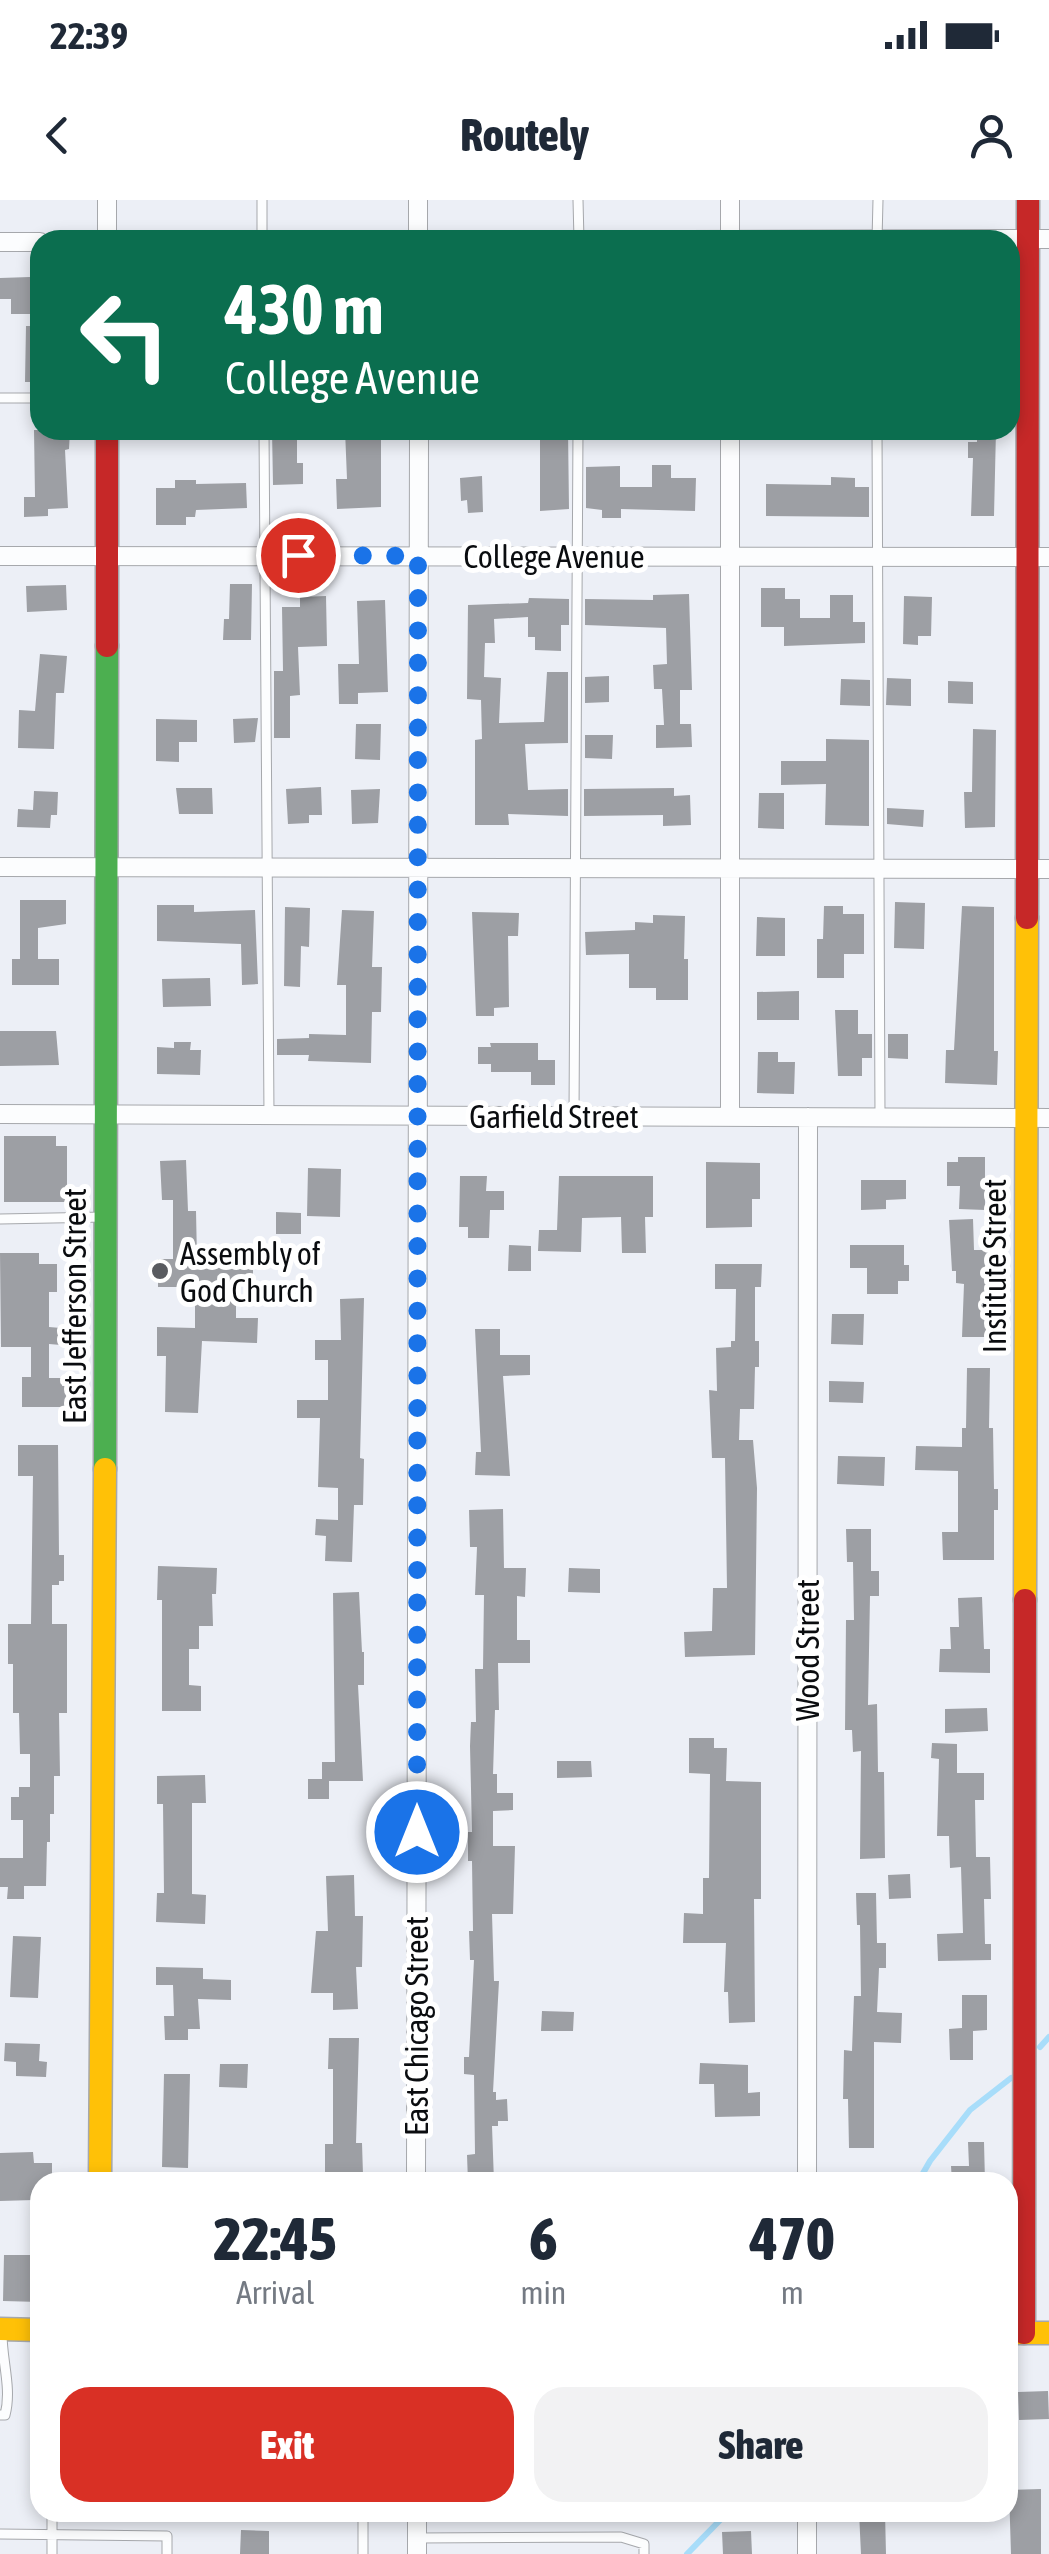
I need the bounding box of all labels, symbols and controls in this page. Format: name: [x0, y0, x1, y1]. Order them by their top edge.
text: 22:39: [50, 14, 128, 57]
icon: back: [30, 108, 85, 163]
icon: person: [964, 108, 1019, 163]
text: Routely: [460, 109, 589, 161]
text: 430 m: [225, 269, 384, 349]
icon: left: [60, 270, 190, 400]
text: College Avenue: [225, 352, 480, 404]
pin: [256, 513, 341, 598]
icon: arrive: [271, 528, 326, 583]
street label: College Avenue: [463, 538, 645, 575]
street label: Garfield Street: [469, 1098, 639, 1135]
street label: Institute Street: [976, 1179, 1013, 1353]
street label: East Jefferson Street: [56, 1188, 93, 1424]
place label: Assembly of God Church: [180, 1235, 321, 1309]
marker: Assembly of God Church: [149, 1260, 171, 1282]
street label: Wood Street: [789, 1579, 826, 1721]
position arrow: [365, 1780, 469, 1884]
street label: East Chicago Street: [398, 1916, 435, 2136]
text: 22:45: [213, 2204, 337, 2273]
text: 6: [529, 2204, 558, 2273]
text: 470: [750, 2204, 834, 2273]
text: Arrival: [236, 2274, 314, 2311]
text: min: [520, 2274, 566, 2311]
text: m: [781, 2274, 804, 2311]
button: Exit: [60, 2387, 514, 2502]
button: Share: [534, 2387, 988, 2502]

